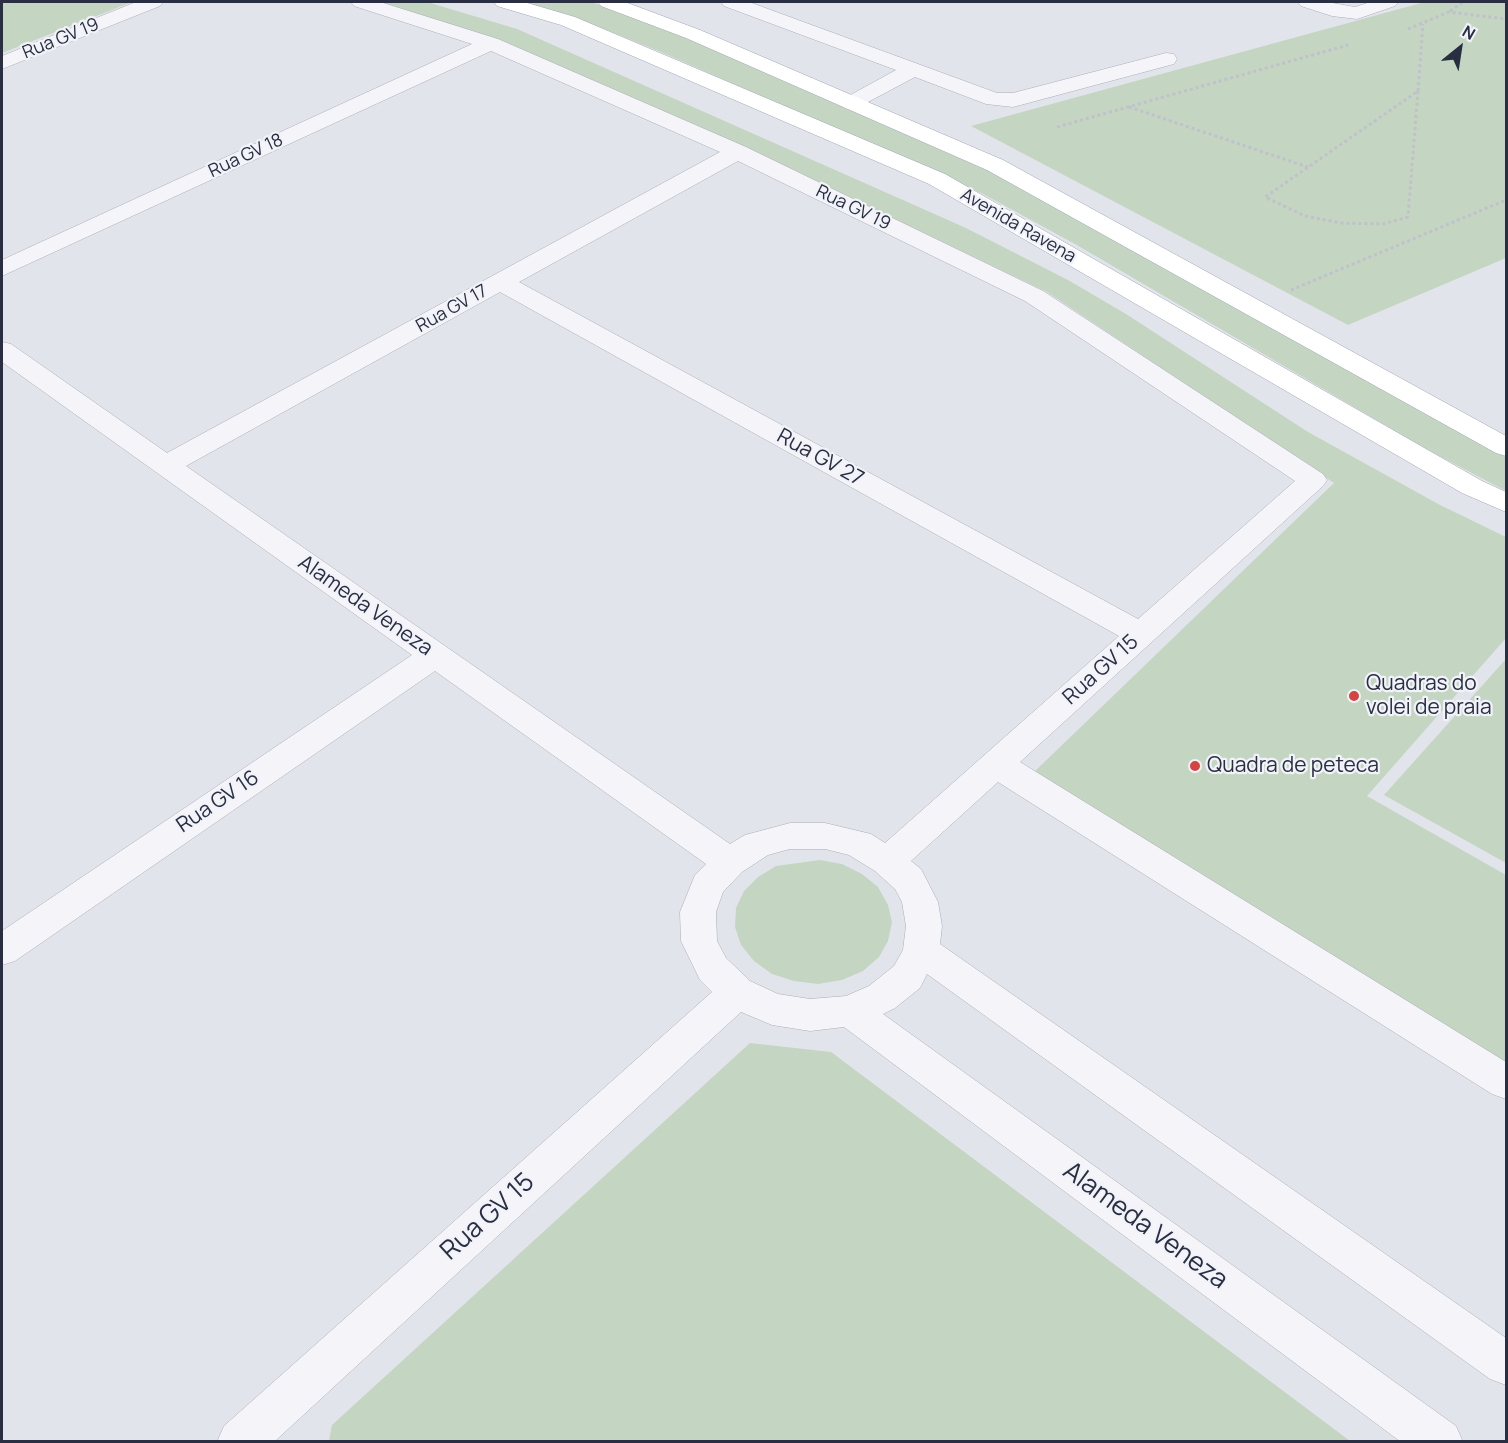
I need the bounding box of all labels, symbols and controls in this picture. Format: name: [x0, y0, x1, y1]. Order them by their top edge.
street label: Rua GV 19: [20, 14, 102, 64]
north arrow: [1430, 18, 1490, 78]
text: N: [1459, 20, 1479, 45]
street label: Rua GV 18: [205, 129, 287, 183]
street label: Rua GV 19: [812, 181, 894, 235]
street label: Avenida Ravena: [956, 184, 1080, 268]
street label: Rua GV 17: [413, 281, 491, 337]
street label: Rua GV 27: [772, 424, 868, 492]
street label: Alameda Veneza: [293, 550, 437, 662]
street label: Rua GV 15: [1058, 630, 1144, 710]
place label: Quadras do volei de praia: [1366, 671, 1492, 721]
marker: Quadras do volei de praia: [1347, 689, 1361, 703]
place label: Quadra de peteca: [1207, 753, 1379, 779]
marker: Quadra de peteca: [1188, 759, 1202, 773]
street label: Rua GV 16: [172, 765, 264, 839]
street label: Alameda Veneza: [1057, 1156, 1233, 1296]
street label: Rua GV 15: [435, 1167, 541, 1267]

